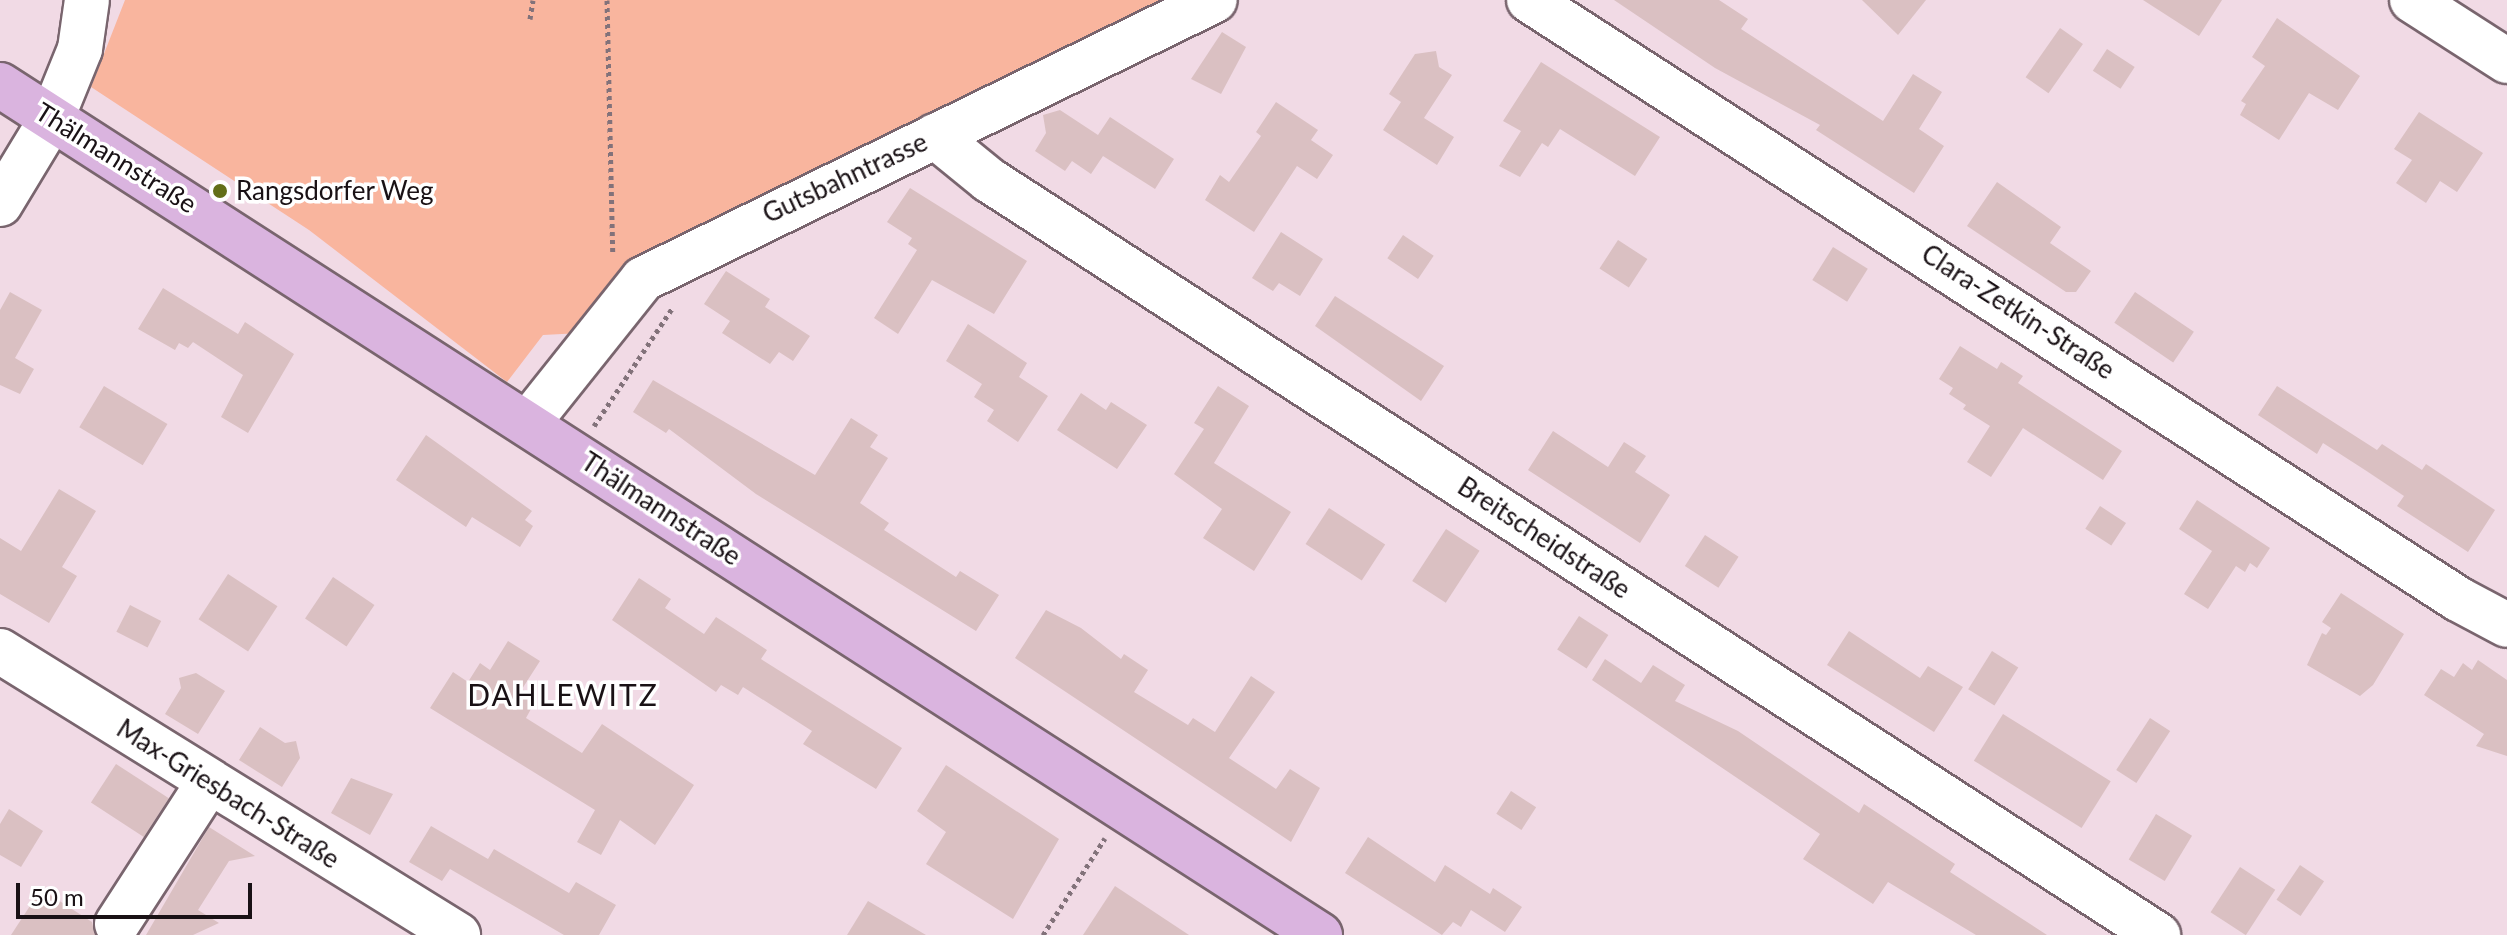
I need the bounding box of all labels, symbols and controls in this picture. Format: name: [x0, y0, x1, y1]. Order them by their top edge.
street label: Thälmannstraße: [30, 96, 202, 220]
street label: Gutsbahntrasse: [758, 126, 932, 230]
place label: Rangsdorfer Weg: [236, 175, 434, 207]
marker: Rangsdorfer Weg: [211, 182, 229, 200]
street label: Clara-Zetkin-Straße: [1916, 238, 2120, 386]
street label: Thälmannstraße: [576, 446, 746, 572]
street label: Breitscheidstraße: [1452, 471, 1636, 605]
district label: DAHLEWITZ: [467, 676, 659, 712]
street label: Max-Griesbach-Straße: [111, 713, 345, 875]
scale bar: [20, 867, 256, 917]
text: 50 m: [30, 882, 84, 911]

